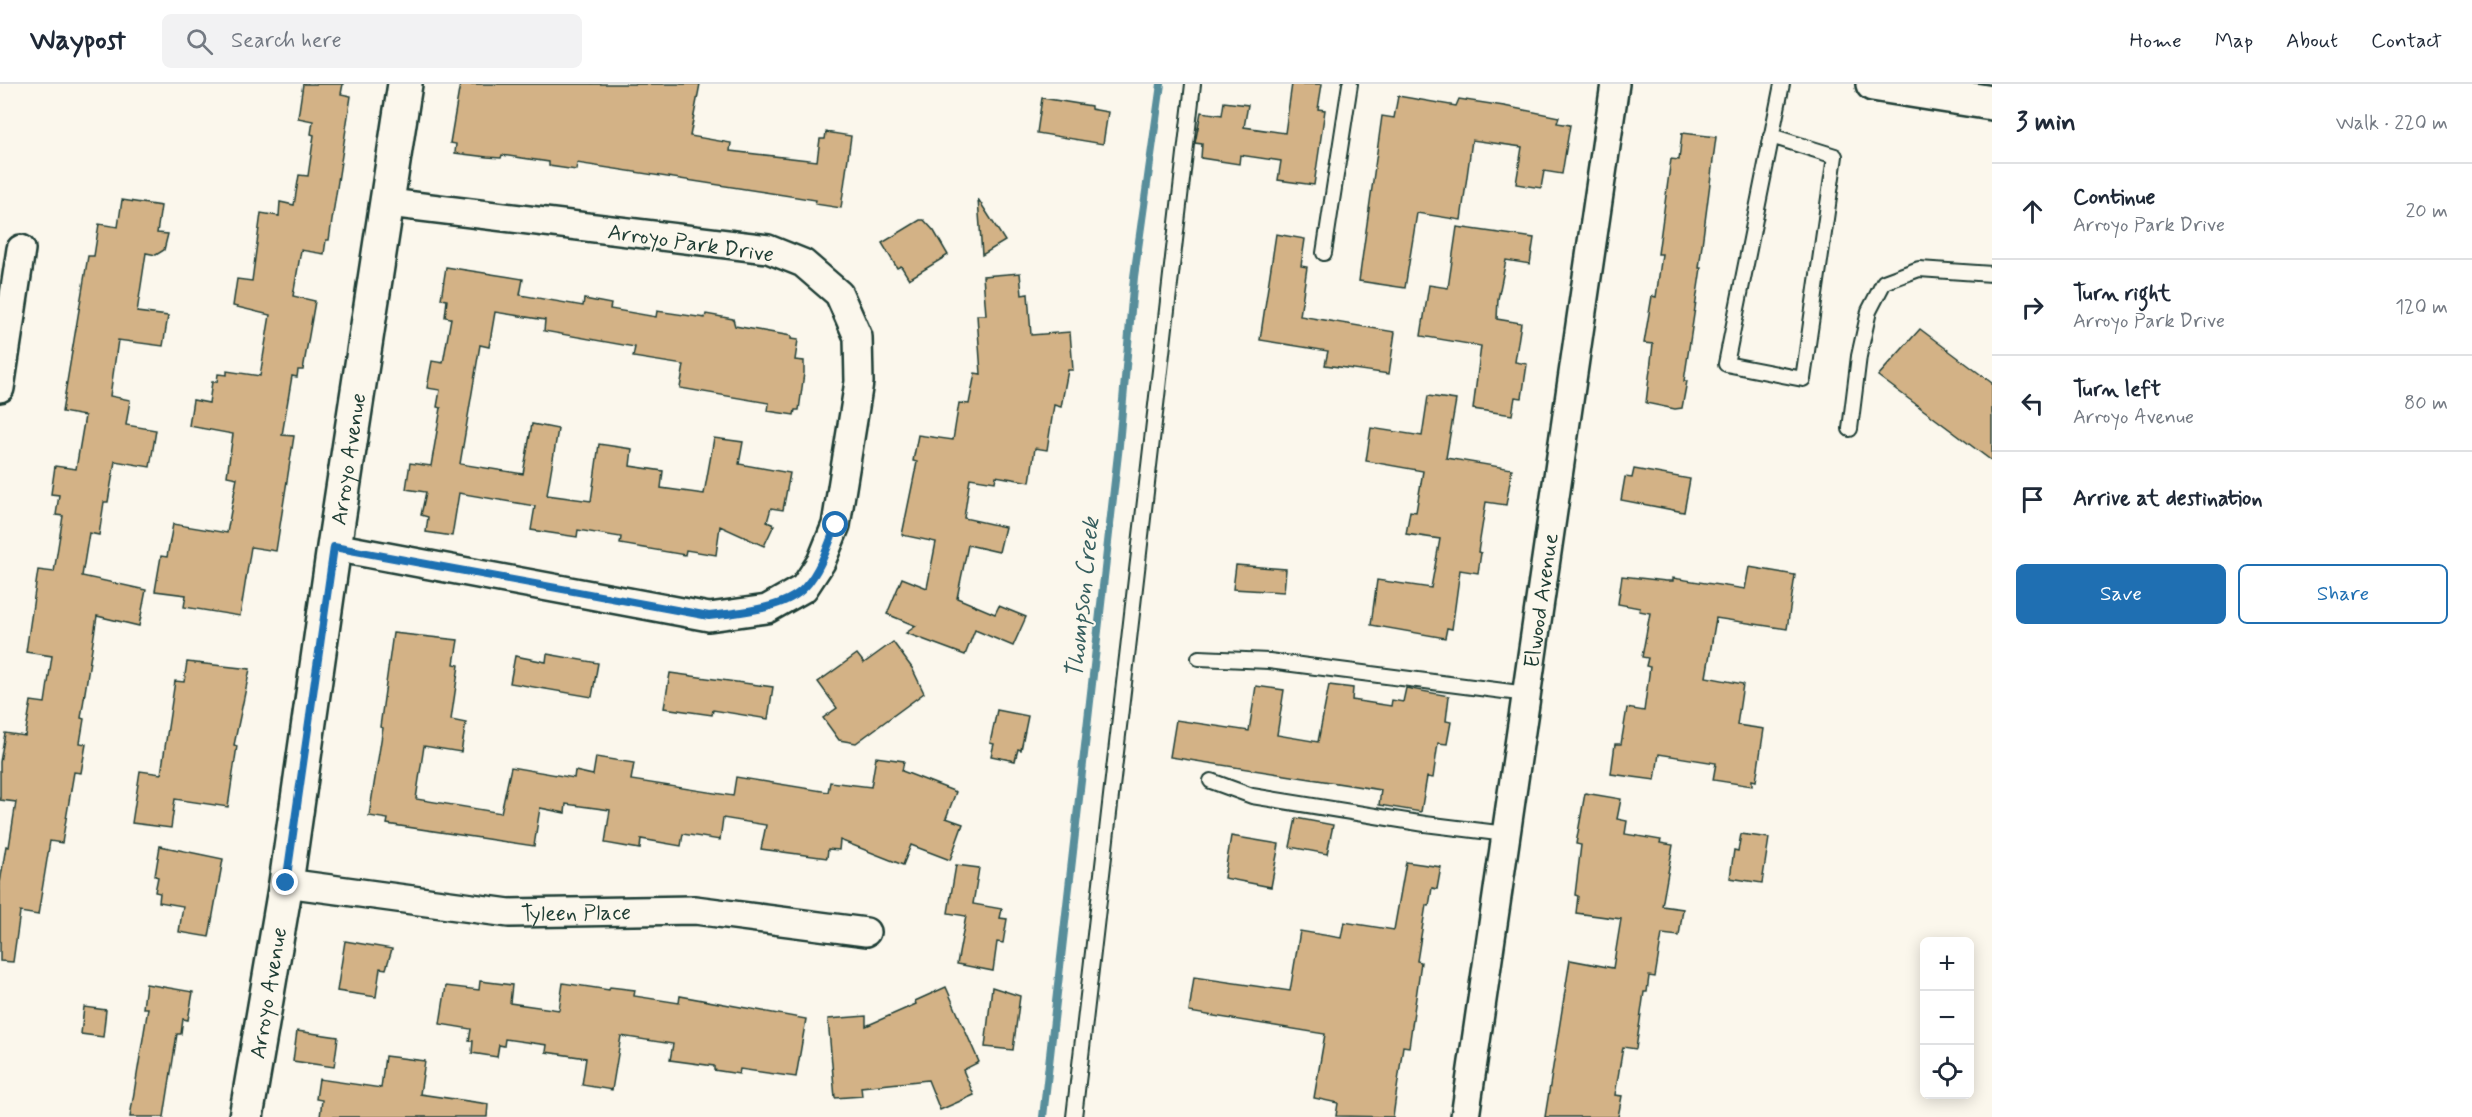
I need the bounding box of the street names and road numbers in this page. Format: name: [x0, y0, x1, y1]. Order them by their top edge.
street label: Arroyo Park Drive: [606, 218, 776, 269]
street label: Arroyo Avenue: [326, 391, 373, 527]
street label: Elwood Avenue: [1518, 531, 1566, 670]
street label: Tyleen Place: [521, 899, 631, 929]
street label: Arroyo Avenue: [244, 925, 294, 1061]

